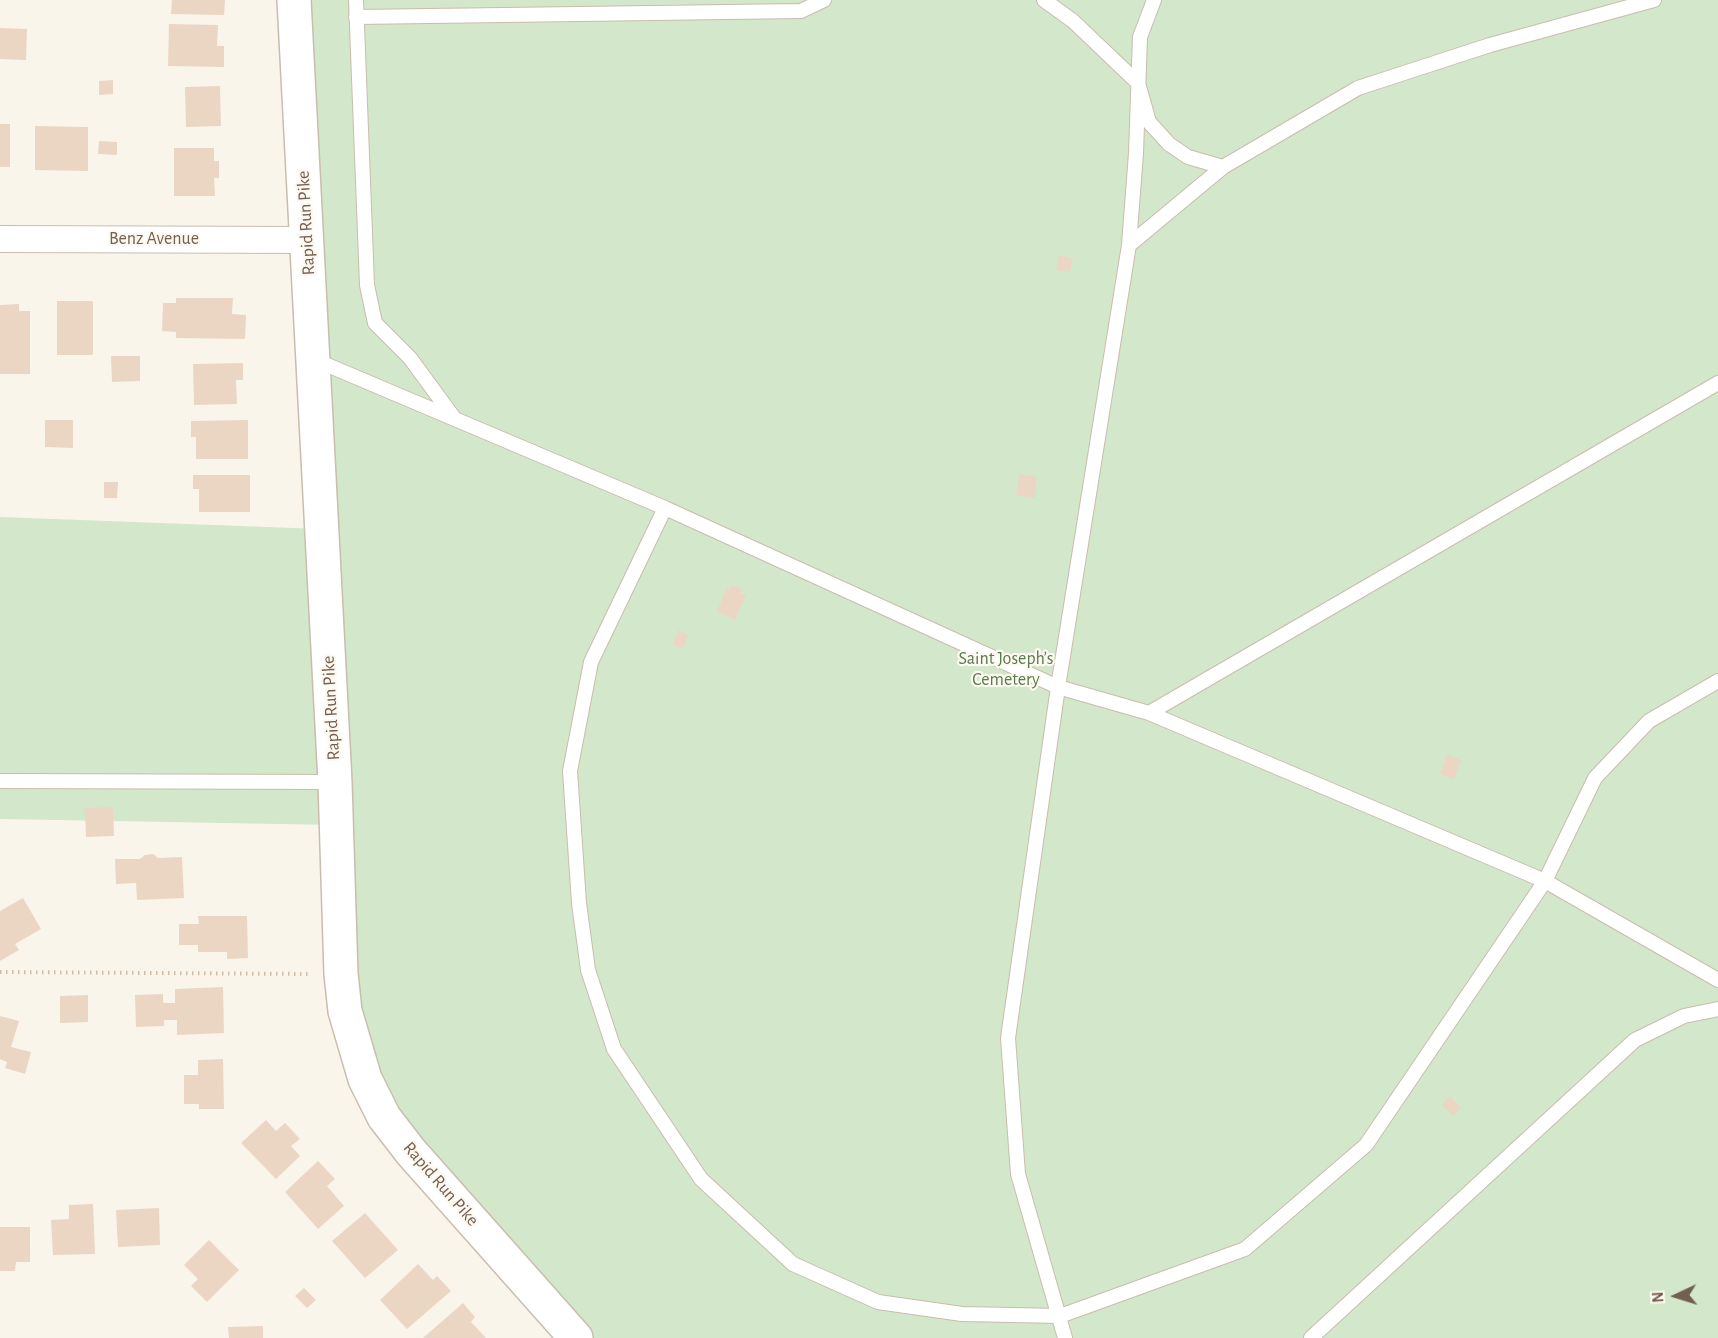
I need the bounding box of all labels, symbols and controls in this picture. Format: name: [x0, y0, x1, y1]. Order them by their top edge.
street label: Rapid Run Pike: [292, 170, 320, 276]
street label: Benz Avenue: [109, 228, 199, 250]
park label: Saint Joseph’s Cemetery: [959, 648, 1053, 690]
street label: Rapid Run Pike: [317, 655, 345, 761]
street label: Rapid Run Pike: [399, 1137, 483, 1231]
north arrow: [1646, 1266, 1706, 1326]
text: N: [1650, 1291, 1666, 1303]

